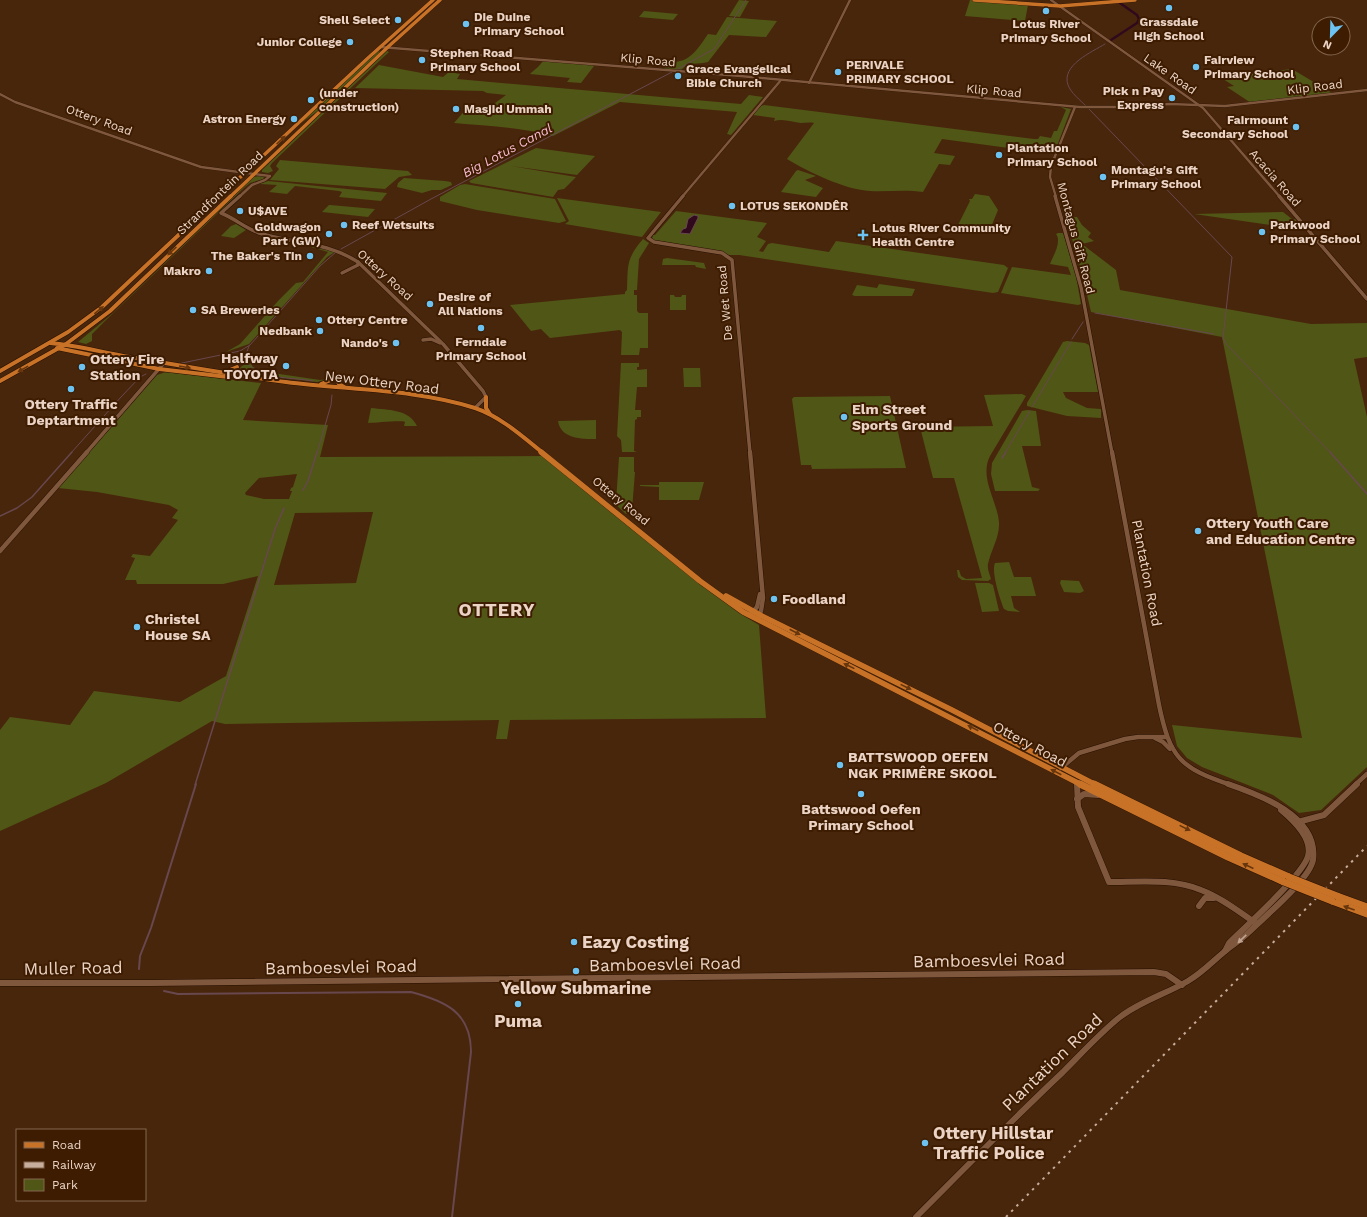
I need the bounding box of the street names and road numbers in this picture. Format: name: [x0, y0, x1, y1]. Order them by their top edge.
street label: Klip Road: [620, 51, 676, 69]
street label: Lake Road: [1141, 51, 1199, 97]
street label: Klip Road: [1287, 77, 1343, 97]
street label: Klip Road: [966, 82, 1022, 100]
street label: Ottery Road: [64, 102, 134, 138]
street label: Acacia Road: [1246, 147, 1304, 209]
street label: Strandfontein Road: [174, 148, 266, 238]
street label: Montagus Gift Road: [1054, 181, 1098, 295]
street label: Ottery Road: [355, 247, 415, 303]
street label: De Wet Road: [715, 265, 735, 341]
street label: New Ottery Road: [324, 367, 440, 397]
street label: Ottery Road: [590, 474, 652, 528]
street label: Plantation Road: [1129, 518, 1165, 628]
street label: Ottery Road: [991, 718, 1069, 770]
street label: Bamboesvlei Road: [913, 949, 1065, 971]
street label: Bamboesvlei Road: [589, 953, 741, 975]
street label: Bamboesvlei Road: [265, 956, 417, 978]
street label: Muller Road: [23, 957, 123, 979]
street label: Plantation Road: [998, 1009, 1106, 1115]

